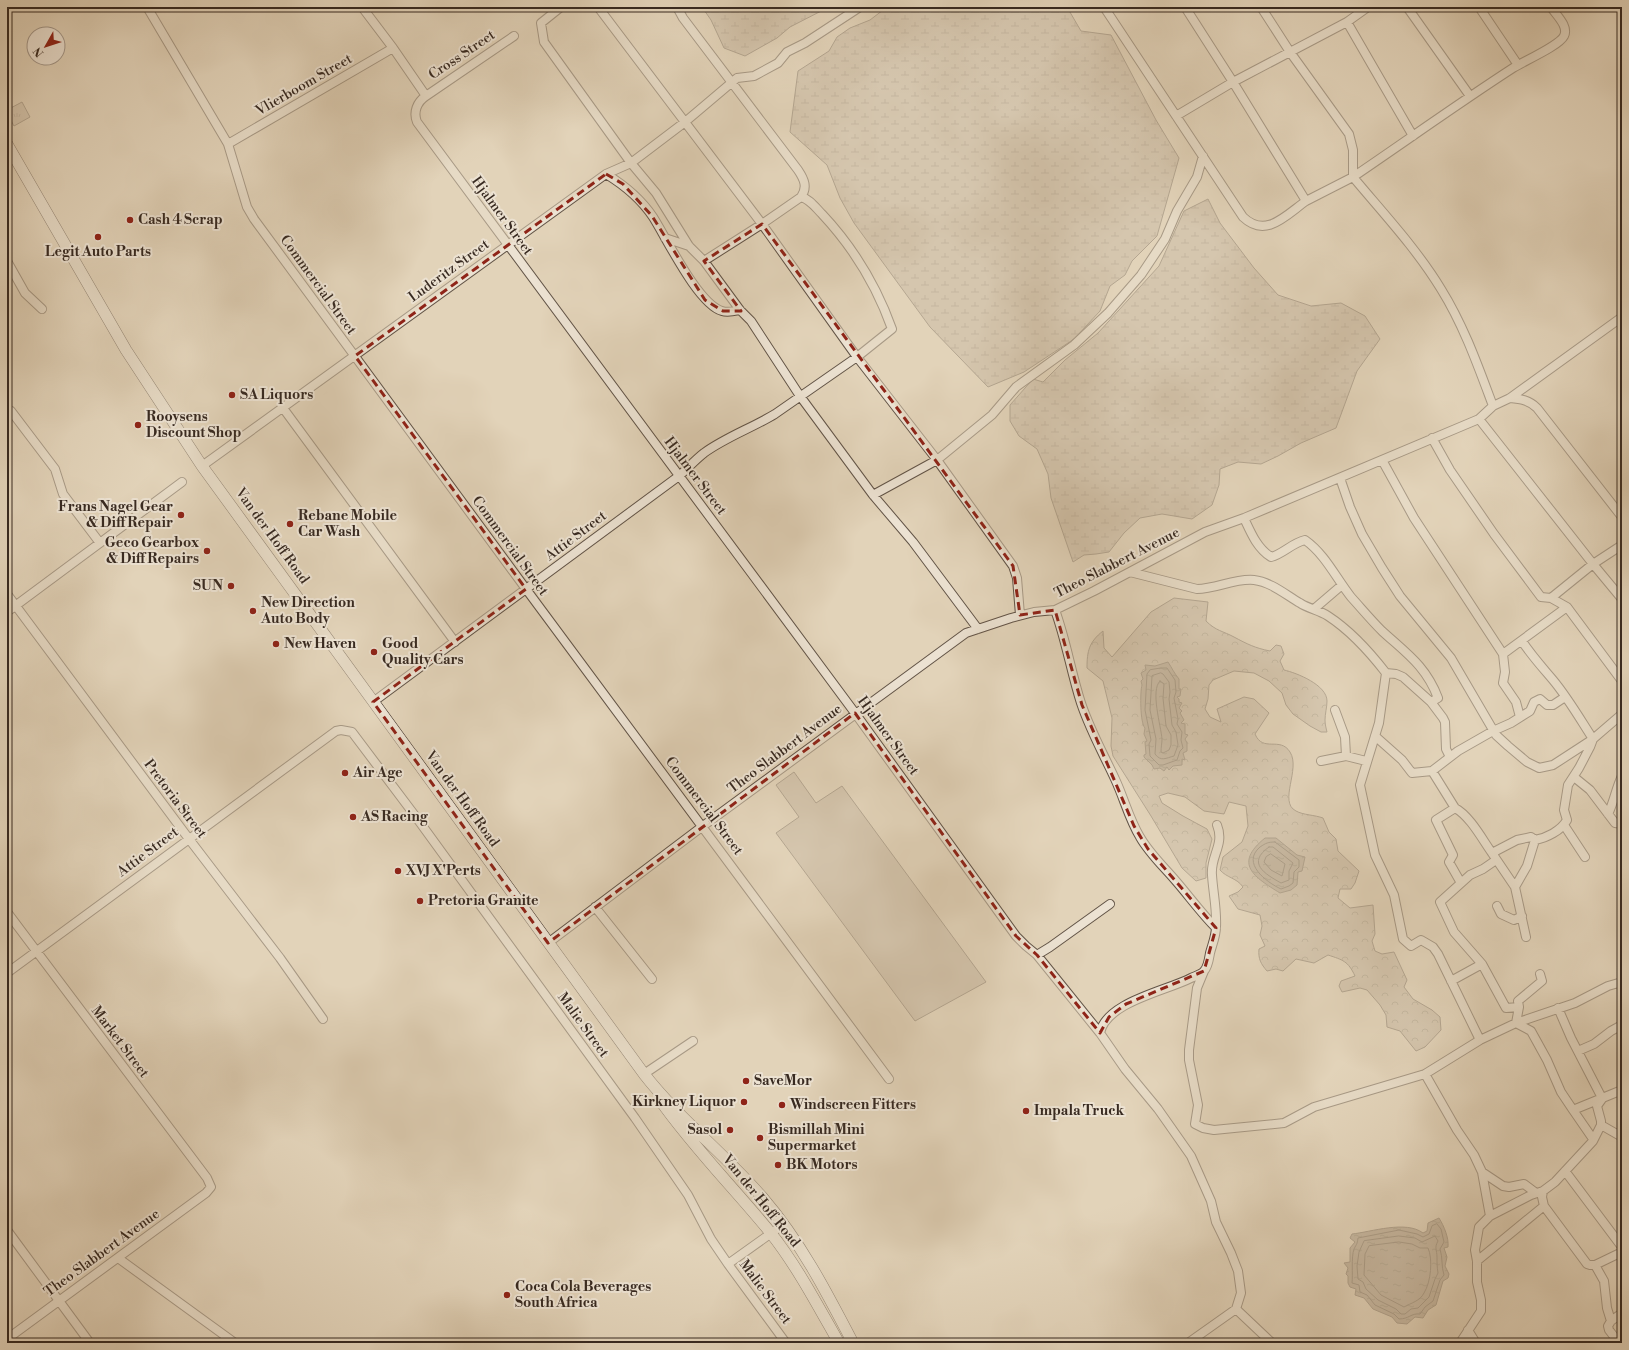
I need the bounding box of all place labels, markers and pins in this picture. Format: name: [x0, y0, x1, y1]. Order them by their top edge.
place label: Cash 4 Scrap: [138, 211, 223, 229]
marker: Cash 4 Scrap: [125, 215, 135, 225]
marker: Legit Auto Parts: [93, 232, 103, 242]
place label: Legit Auto Parts: [45, 243, 151, 261]
place label: SA Liquors: [240, 386, 313, 404]
marker: SA Liquors: [227, 390, 237, 400]
place label: Rooysens Discount Shop: [146, 408, 241, 442]
marker: Rooysens Discount Shop: [133, 420, 143, 430]
place label: Frans Nagel Gear & Diff Repair: [58, 498, 173, 532]
place label: Rebane Mobile Car Wash: [298, 507, 398, 541]
marker: Frans Nagel Gear & Diff Repair: [176, 510, 186, 520]
marker: Rebane Mobile Car Wash: [285, 519, 295, 529]
place label: Geco Gearbox & Diff Repairs: [105, 534, 200, 568]
marker: Geco Gearbox & Diff Repairs: [202, 546, 212, 556]
place label: SUN: [193, 577, 223, 595]
marker: SUN: [226, 581, 236, 591]
place label: New Direction Auto Body: [260, 594, 355, 628]
marker: New Direction Auto Body: [248, 606, 258, 616]
place label: New Haven: [284, 635, 357, 653]
place label: Good Quality Cars: [382, 635, 464, 669]
marker: New Haven: [271, 639, 281, 649]
marker: Good Quality Cars: [369, 647, 379, 657]
place label: Air Age: [352, 764, 403, 782]
marker: Air Age: [340, 768, 350, 778]
place label: AS Racing: [360, 808, 429, 826]
marker: AS Racing: [348, 812, 358, 822]
place label: XVJ X'Perts: [405, 862, 481, 880]
marker: XVJ X'Perts: [393, 866, 403, 876]
place label: Pretoria Granite: [428, 892, 539, 910]
marker: Pretoria Granite: [415, 896, 425, 906]
place label: SaveMor: [754, 1072, 812, 1090]
marker: SaveMor: [741, 1076, 751, 1086]
place label: Kirkney Liquor: [632, 1093, 736, 1111]
place label: Windscreen Fitters: [789, 1096, 916, 1114]
marker: Kirkney Liquor: [739, 1097, 749, 1107]
marker: Windscreen Fitters: [777, 1100, 787, 1110]
place label: Impala Truck: [1034, 1102, 1124, 1120]
marker: Impala Truck: [1021, 1106, 1031, 1116]
place label: Sasol: [688, 1121, 722, 1139]
place label: Bismillah Mini Supermarket: [768, 1121, 865, 1155]
marker: Sasol: [725, 1125, 735, 1135]
marker: Bismillah Mini Supermarket: [755, 1133, 765, 1143]
place label: BK Motors: [786, 1156, 858, 1174]
marker: BK Motors: [773, 1160, 783, 1170]
place label: Coca Cola Beverages South Africa: [515, 1278, 651, 1312]
marker: Coca Cola Beverages South Africa: [502, 1290, 512, 1300]

